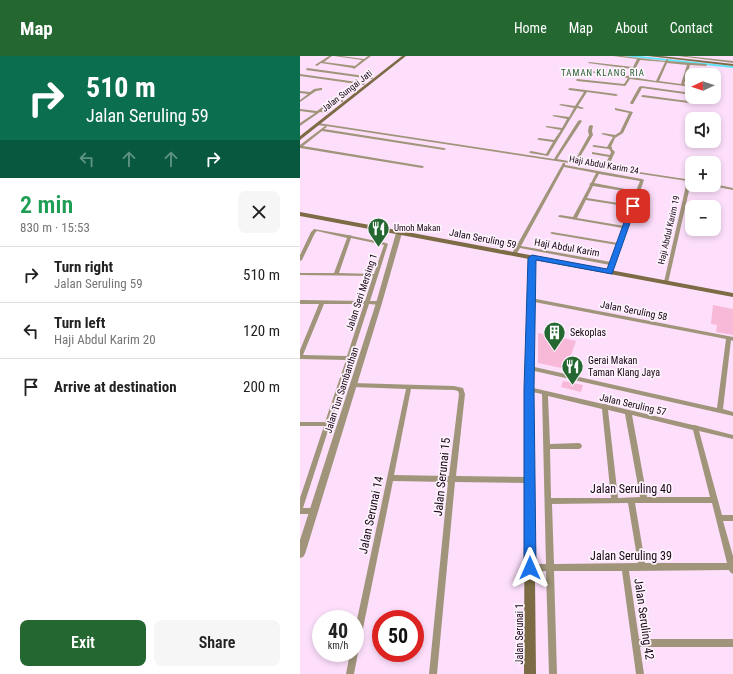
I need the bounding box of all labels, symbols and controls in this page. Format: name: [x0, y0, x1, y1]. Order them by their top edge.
text: Map: [20, 17, 53, 40]
text: Home: [514, 20, 547, 36]
text: Map: [569, 20, 593, 36]
text: About: [615, 20, 648, 36]
text: Contact: [670, 20, 713, 36]
street label: Jalan Sungai Jati: [320, 68, 374, 114]
district label: TAMAN KLANG RIA: [561, 68, 645, 78]
north arrow: [685, 68, 721, 104]
map controls: [685, 68, 721, 236]
text: 510 m: [86, 71, 156, 104]
icon: right: [20, 72, 72, 124]
text: Jalan Seruling 59: [86, 105, 209, 126]
button: sound: [685, 112, 721, 148]
icon: left: [76, 148, 98, 170]
icon: ahead: [118, 148, 140, 170]
icon: ahead: [160, 148, 182, 170]
icon: right: [202, 148, 224, 170]
street label: Haji Abdul Karim 24: [568, 154, 640, 176]
button: +: [685, 156, 721, 192]
pin: [616, 189, 650, 223]
text: 2 min: [20, 191, 73, 219]
button: close: [238, 191, 280, 233]
icon: arrive: [622, 195, 644, 217]
street label: Haji Abdul Karim 19: [656, 195, 682, 265]
button: −: [685, 200, 721, 236]
restaurant icon: Umoh Makan: [365, 215, 391, 248]
text: 830 m · 15:53: [20, 220, 90, 235]
place label: Umoh Makan: [394, 223, 441, 233]
street label: Jalan Seruling 59: [448, 227, 517, 250]
street label: Haji Abdul Karim: [533, 236, 600, 259]
street label: Jalan Seri Mersing 1: [344, 252, 379, 332]
text: Turn right: [54, 258, 113, 276]
icon: right: [20, 264, 42, 286]
text: 510 m: [243, 266, 280, 284]
text: Jalan Seruling 59: [54, 276, 143, 291]
street label: Jalan Seruling 58: [599, 299, 668, 322]
text: Turn left: [54, 314, 105, 332]
building icon: Sekoplas: [542, 319, 568, 352]
icon: left: [20, 320, 42, 342]
text: 120 m: [243, 322, 280, 340]
place label: Sekoplas: [570, 327, 606, 338]
text: Haji Abdul Karim 20: [54, 332, 156, 347]
street label: Jalan Tun Sambanthan: [322, 346, 361, 435]
restaurant icon: Gerai Makan Taman Klang Jaya: [559, 353, 585, 386]
place label: Gerai Makan Taman Klang Jaya: [588, 355, 660, 378]
icon: arrive: [20, 376, 42, 398]
text: Arrive at destination: [54, 378, 177, 396]
text: 200 m: [243, 378, 280, 396]
street label: Jalan Seruling 57: [598, 391, 667, 418]
street label: Jalan Serunai 15: [431, 437, 453, 517]
street label: Jalan Serunai 14: [356, 475, 386, 555]
street label: Jalan Seruling 40: [590, 482, 672, 496]
position arrow: [509, 547, 551, 589]
street label: Jalan Seruling 39: [590, 549, 672, 563]
street label: Jalan Seruling 42: [631, 578, 657, 661]
street label: Jalan Serunai 1: [514, 604, 525, 664]
speed limit sign: 50: [372, 610, 424, 662]
text: 40: [328, 619, 348, 643]
button: Exit: [20, 620, 146, 666]
button: Share: [154, 620, 280, 666]
text: km/h: [328, 640, 348, 651]

